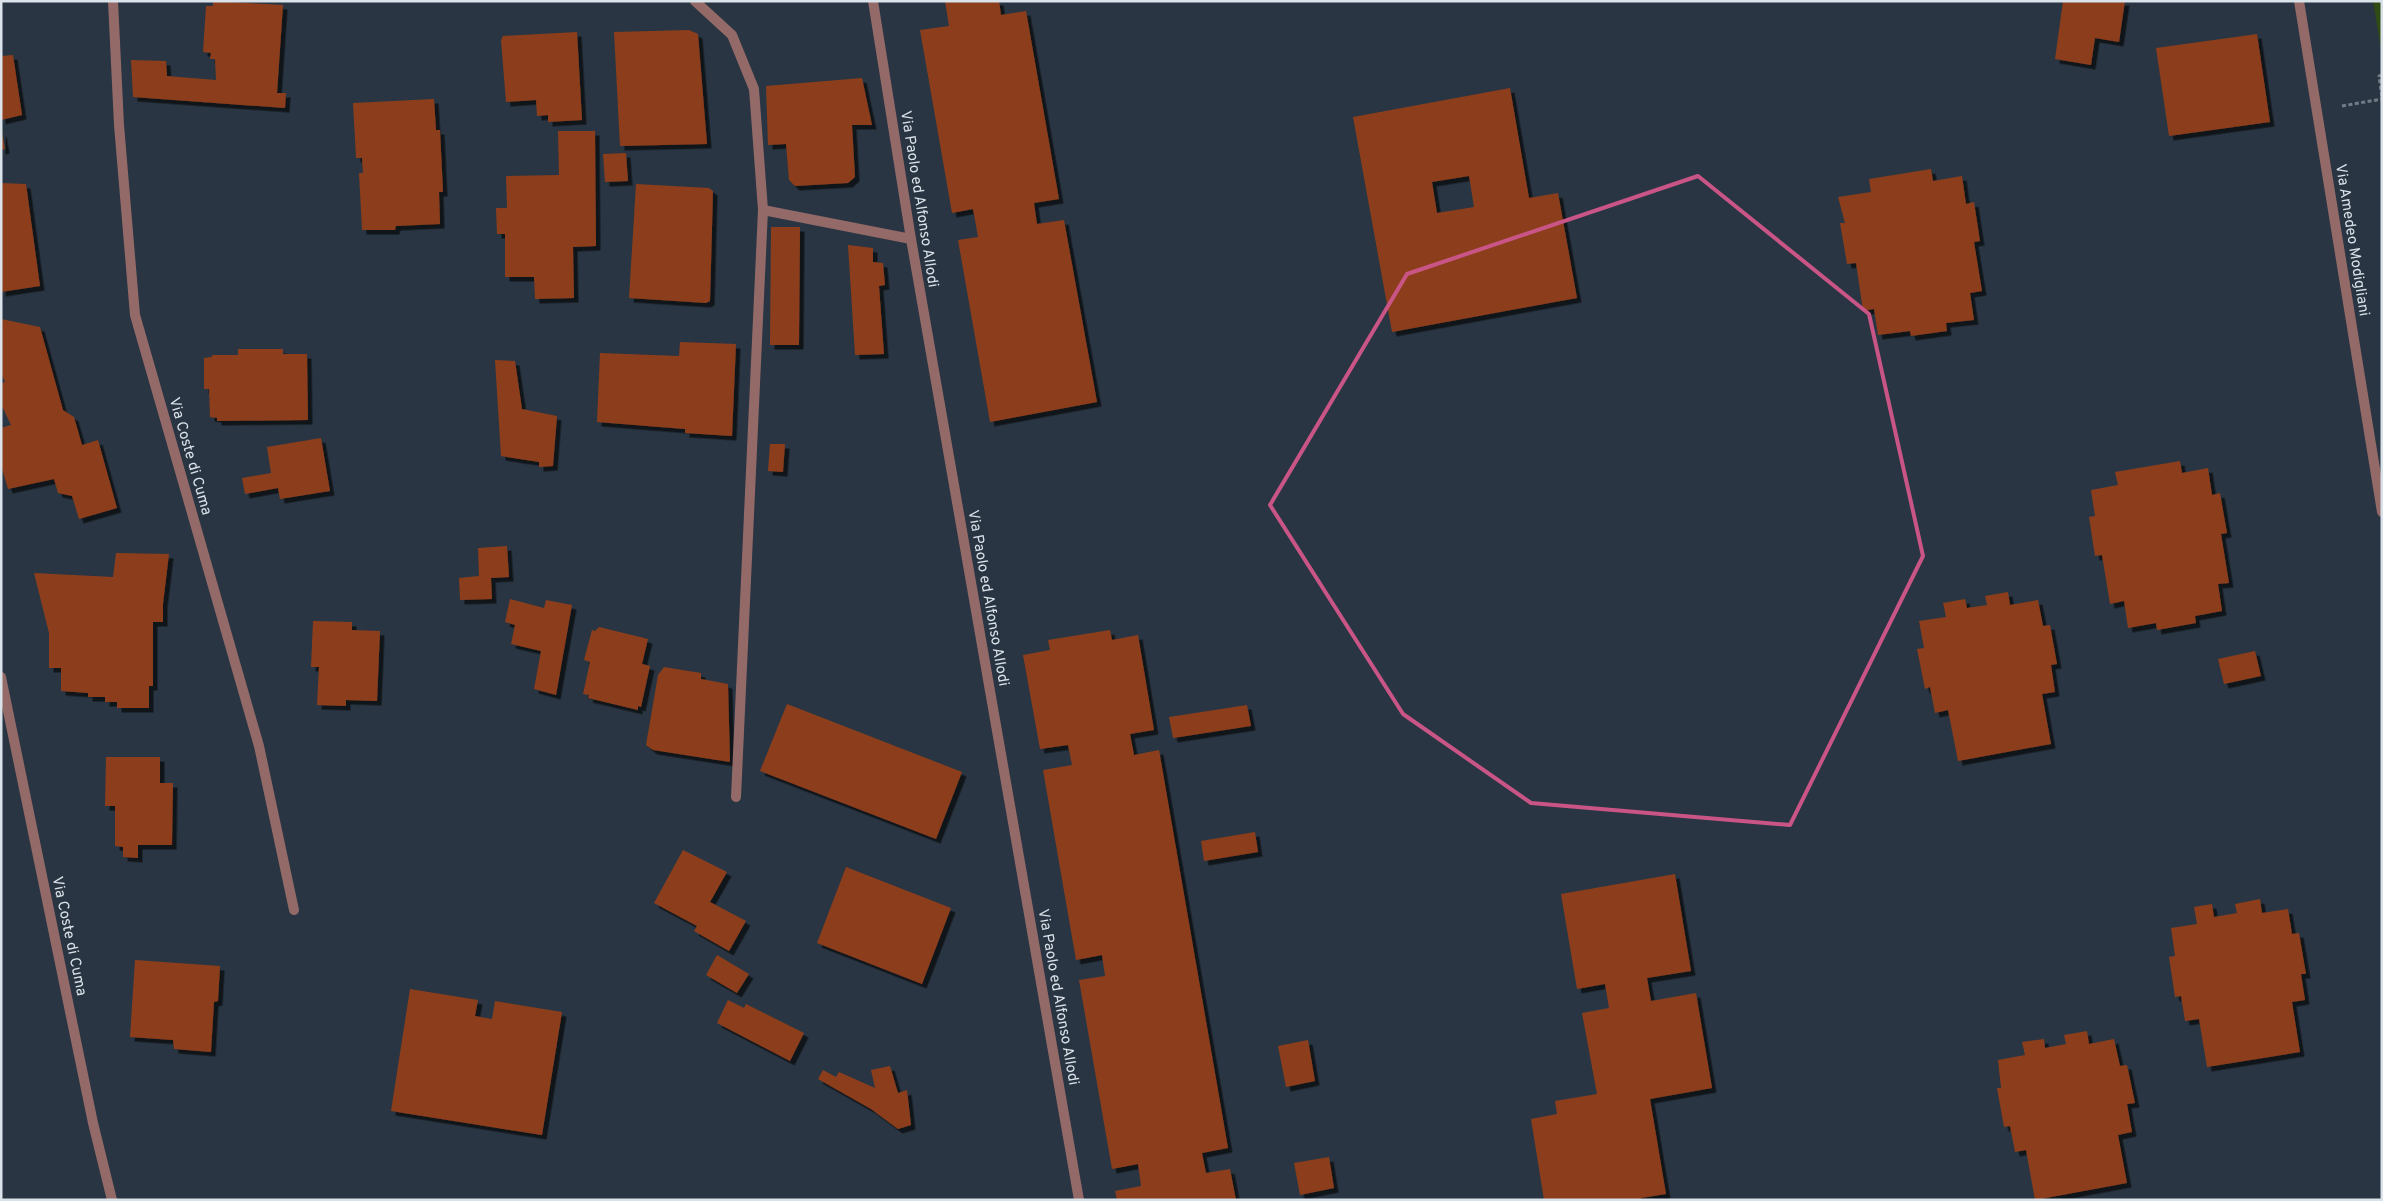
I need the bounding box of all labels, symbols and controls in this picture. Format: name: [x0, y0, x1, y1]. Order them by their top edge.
street label: Via Paolo ed Alfonso Allodi: [895, 109, 942, 289]
street label: Via Amedeo Modigliani: [2330, 163, 2373, 318]
street label: Via Coste di Cuma: [164, 395, 215, 518]
street label: Via Paolo ed Alfonso Allodi: [963, 509, 1012, 688]
street label: Via Coste di Cuma: [47, 875, 90, 998]
street label: Via Paolo ed Alfonso Allodi: [1033, 908, 1082, 1087]

